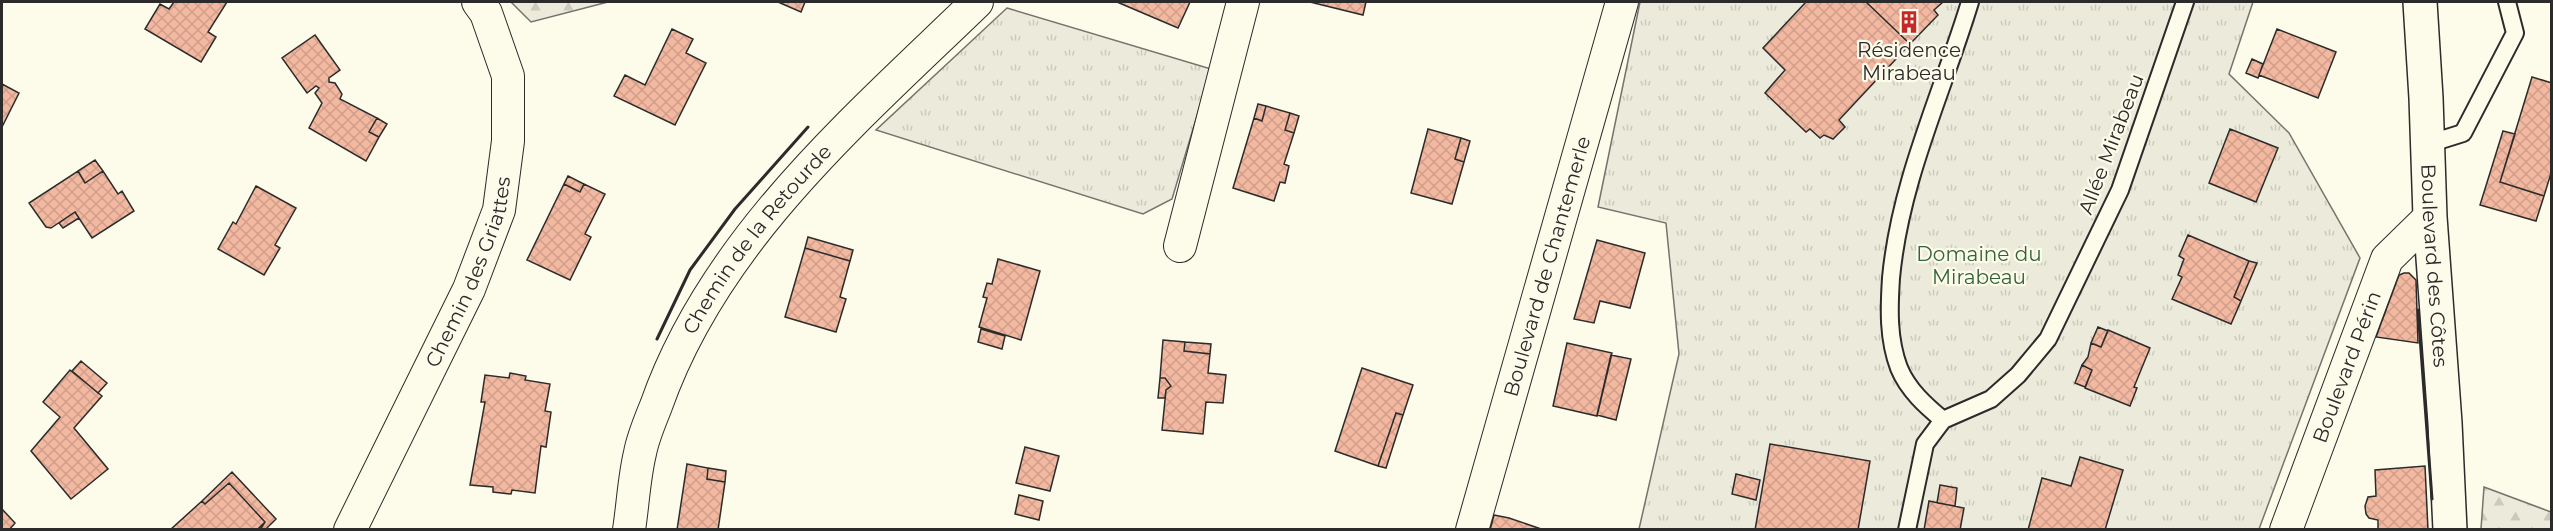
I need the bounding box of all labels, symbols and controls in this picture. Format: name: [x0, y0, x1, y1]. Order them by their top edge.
building icon: Résidence Mirabeau: [1896, 9, 1922, 35]
place label: Résidence Mirabeau: [1857, 38, 1961, 85]
street label: Allée Mirabeau: [2073, 70, 2149, 218]
street label: Boulevard de Chantemerle: [1498, 133, 1595, 399]
street label: Chemin de la Retourde: [678, 139, 836, 338]
street label: Boulevard des Côtes: [2416, 163, 2453, 368]
street label: Chemin des Griattes: [420, 175, 515, 371]
park label: Domaine du Mirabeau: [1916, 242, 2042, 289]
street label: Boulevard Périn: [2308, 288, 2386, 446]

